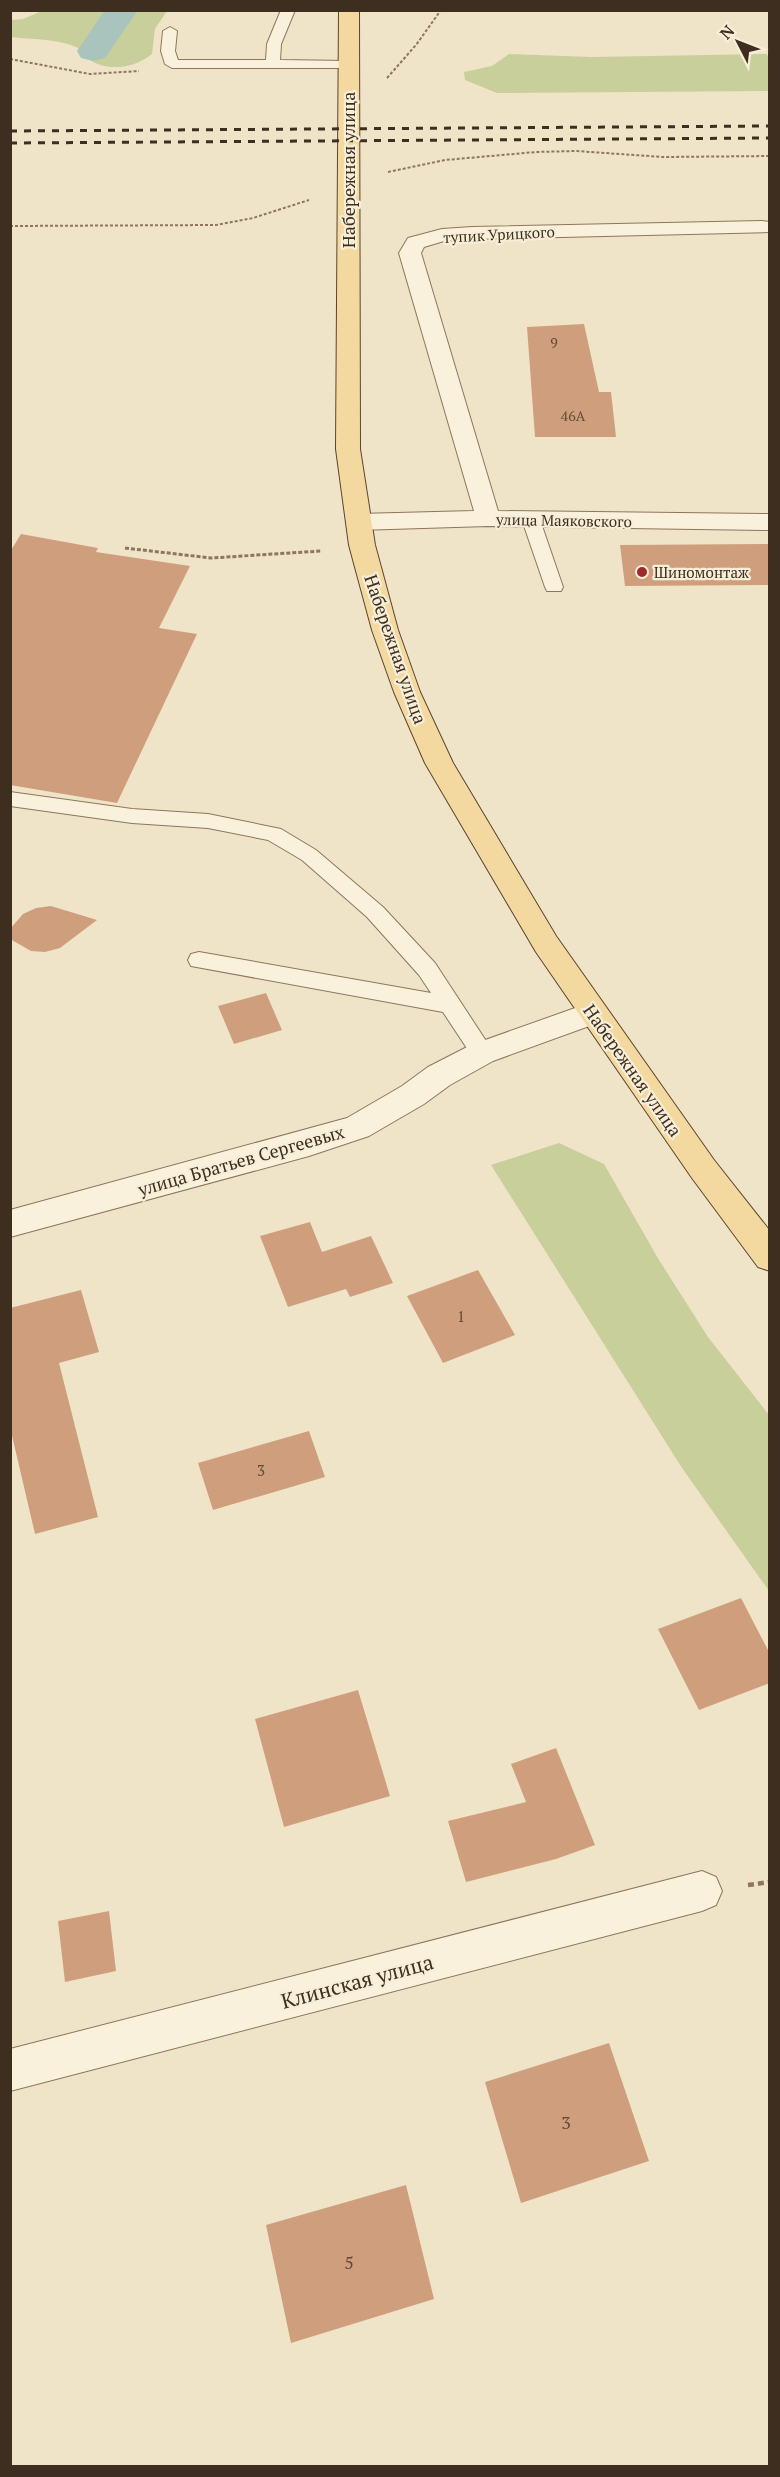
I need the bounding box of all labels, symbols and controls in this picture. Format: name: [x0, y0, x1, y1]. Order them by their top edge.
north arrow: [708, 12, 768, 72]
text: N: [715, 20, 739, 44]
street label: Набережная улица: [336, 92, 360, 248]
street label: тупик Урицкого: [443, 221, 555, 247]
house number: 9: [550, 333, 558, 352]
house number: 46А: [561, 406, 586, 425]
street label: улица Маяковского: [495, 509, 632, 531]
place label: Шиномонтаж: [654, 562, 749, 582]
marker: Шиномонтаж: [635, 565, 649, 579]
street label: Набережная улица: [359, 571, 433, 727]
street label: Набережная улица: [578, 999, 688, 1141]
street label: улица Братьев Сергеевых: [134, 1119, 348, 1201]
house number: 1: [457, 1306, 465, 1326]
house number: 3: [257, 1460, 265, 1480]
street label: Клинская улица: [278, 1947, 437, 2015]
house number: 3: [561, 2110, 571, 2134]
house number: 5: [344, 2250, 354, 2274]

